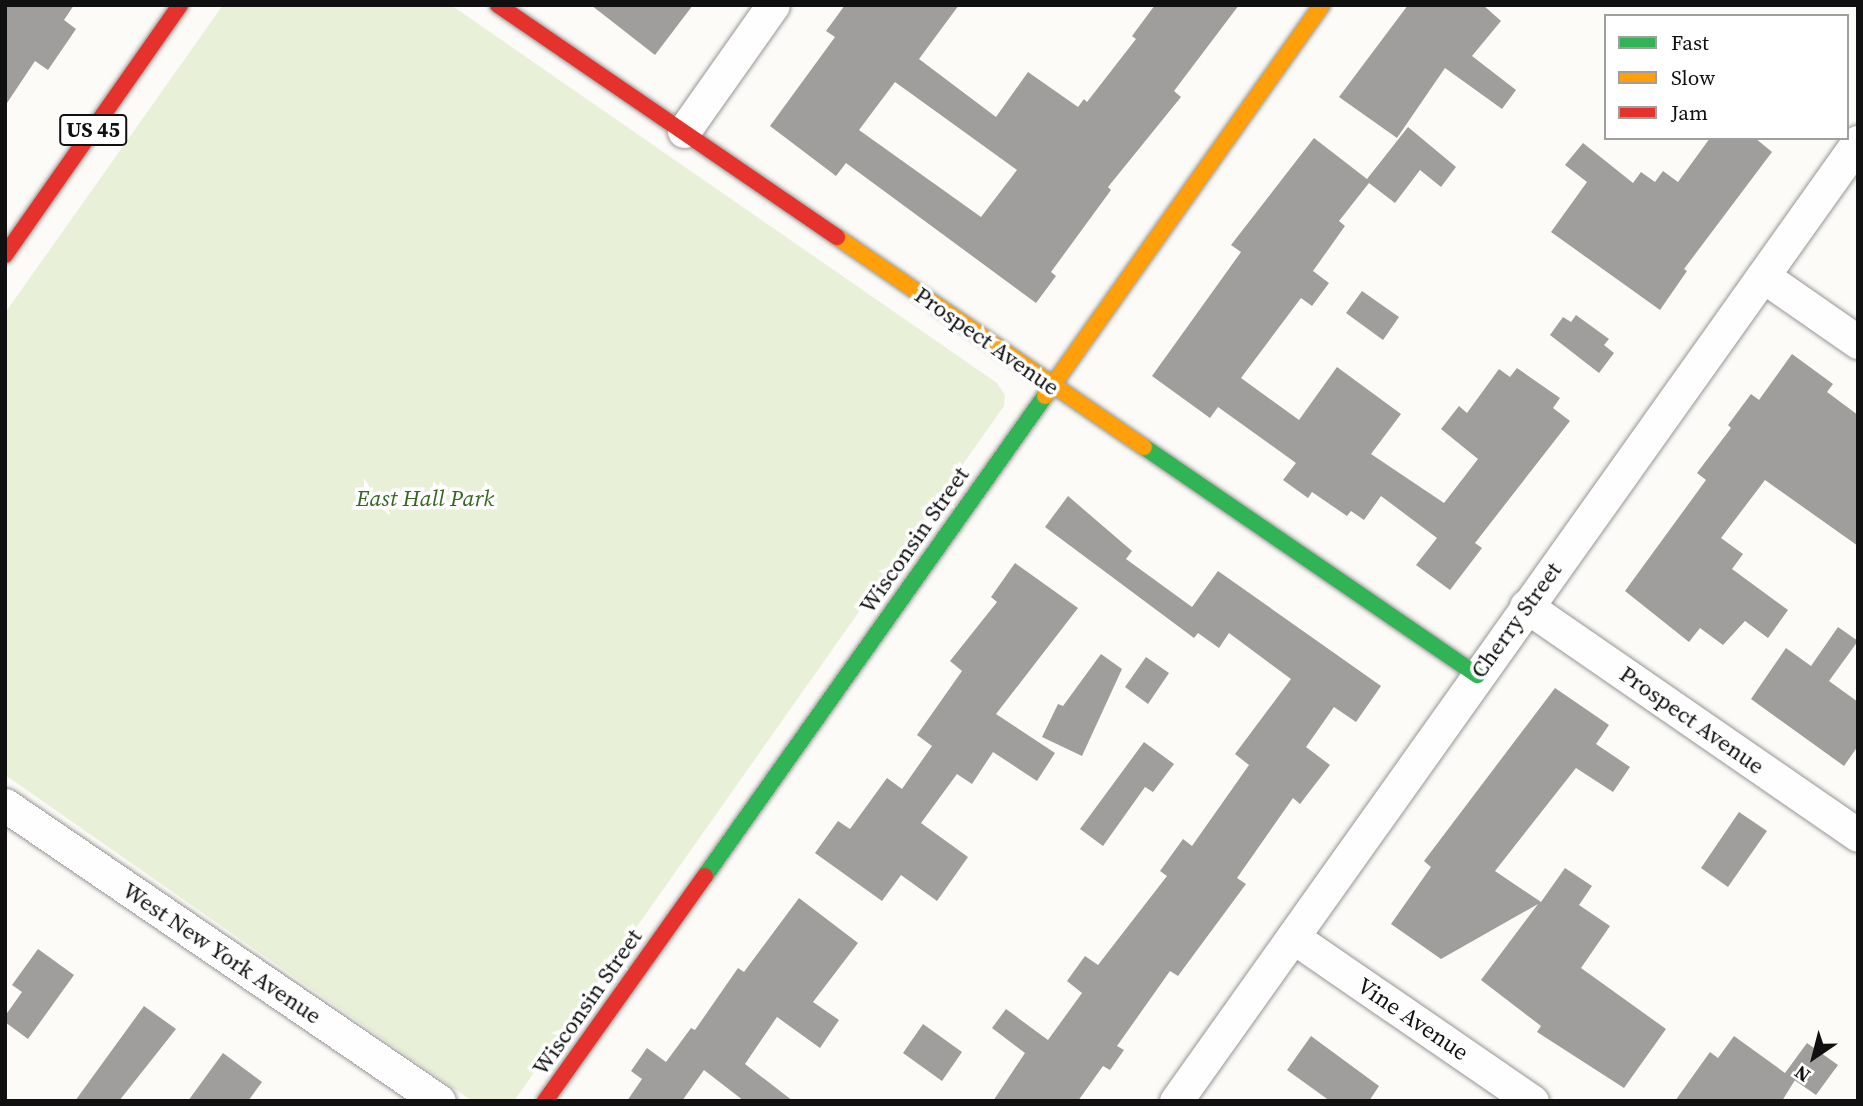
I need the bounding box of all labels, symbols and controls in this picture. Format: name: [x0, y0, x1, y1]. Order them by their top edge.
legend: [1604, 14, 1849, 140]
text: Fast: [1671, 28, 1709, 57]
text: Slow: [1671, 63, 1715, 92]
text: Jam: [1671, 98, 1708, 127]
road number: US 45: [58, 113, 128, 148]
street label: Prospect Avenue: [909, 281, 1065, 401]
street label: Wisconsin Street: [853, 462, 975, 618]
park label: East Hall Park: [356, 484, 494, 512]
street label: Cherry Street: [1465, 557, 1567, 683]
street label: Prospect Avenue: [1614, 660, 1770, 780]
street label: West New York Avenue: [117, 876, 327, 1030]
street label: Wisconsin Street: [526, 924, 648, 1080]
street label: Vine Avenue: [1352, 972, 1474, 1066]
north arrow: [1779, 1022, 1849, 1092]
text: N: [1789, 1060, 1815, 1089]

